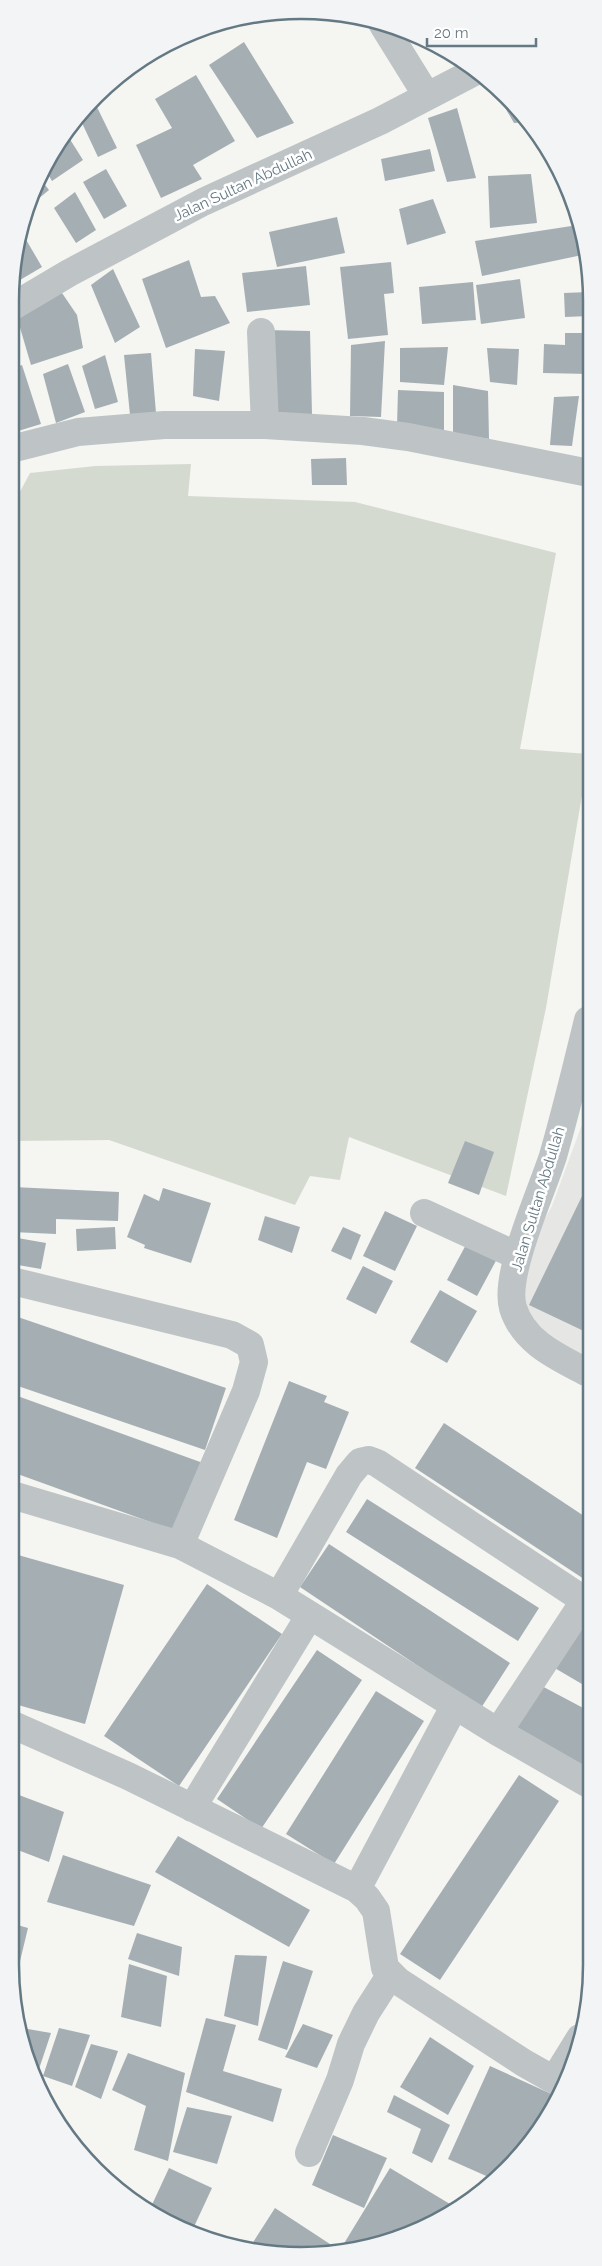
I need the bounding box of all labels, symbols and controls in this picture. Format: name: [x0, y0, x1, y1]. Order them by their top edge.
scale bar: [427, 15, 536, 47]
text: 20 m: [434, 24, 469, 42]
street label: Jalan Sultan Abdullah: [171, 145, 315, 225]
street label: Jalan Sultan Abdullah: [507, 1125, 569, 1273]

